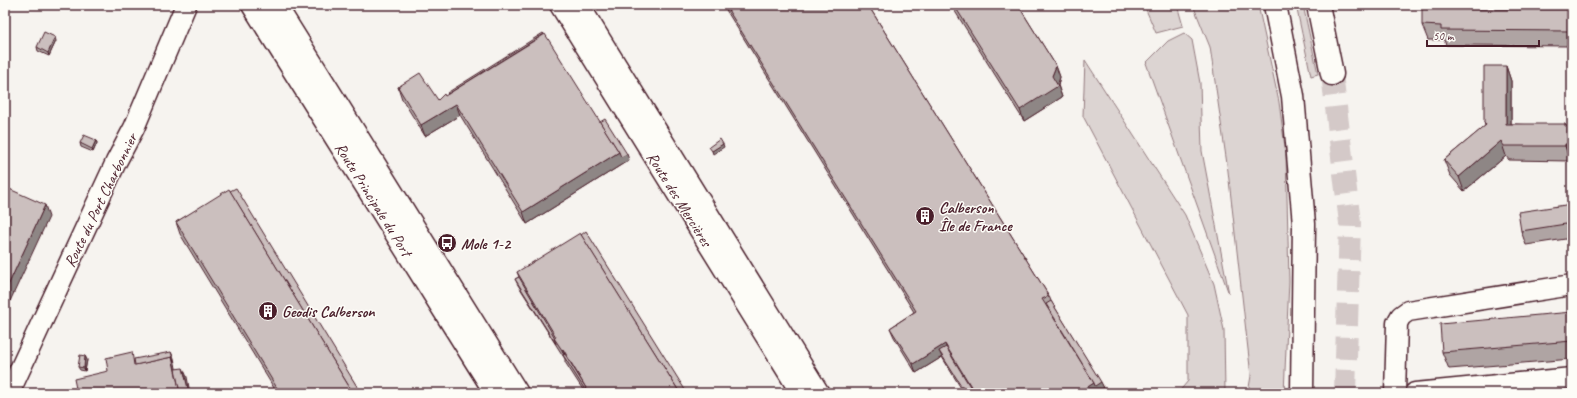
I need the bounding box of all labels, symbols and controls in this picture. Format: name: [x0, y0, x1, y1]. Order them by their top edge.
scale bar: [1427, 22, 1539, 48]
text: 50 m: [1433, 28, 1455, 44]
street label: Route du Port Charbonnier: [60, 128, 143, 271]
street label: Route Principale du Port: [330, 139, 418, 262]
street label: Route des Mercières: [642, 148, 717, 252]
place label: Calberson Île de France: [939, 198, 1013, 236]
building icon: Calberson Île de France: [914, 205, 936, 227]
bus stop icon: Mole 1-2: [436, 232, 458, 254]
place label: Mole 1-2: [461, 234, 512, 254]
building icon: Geodis Calberson: [257, 300, 279, 322]
place label: Geodis Calberson: [282, 302, 375, 322]

